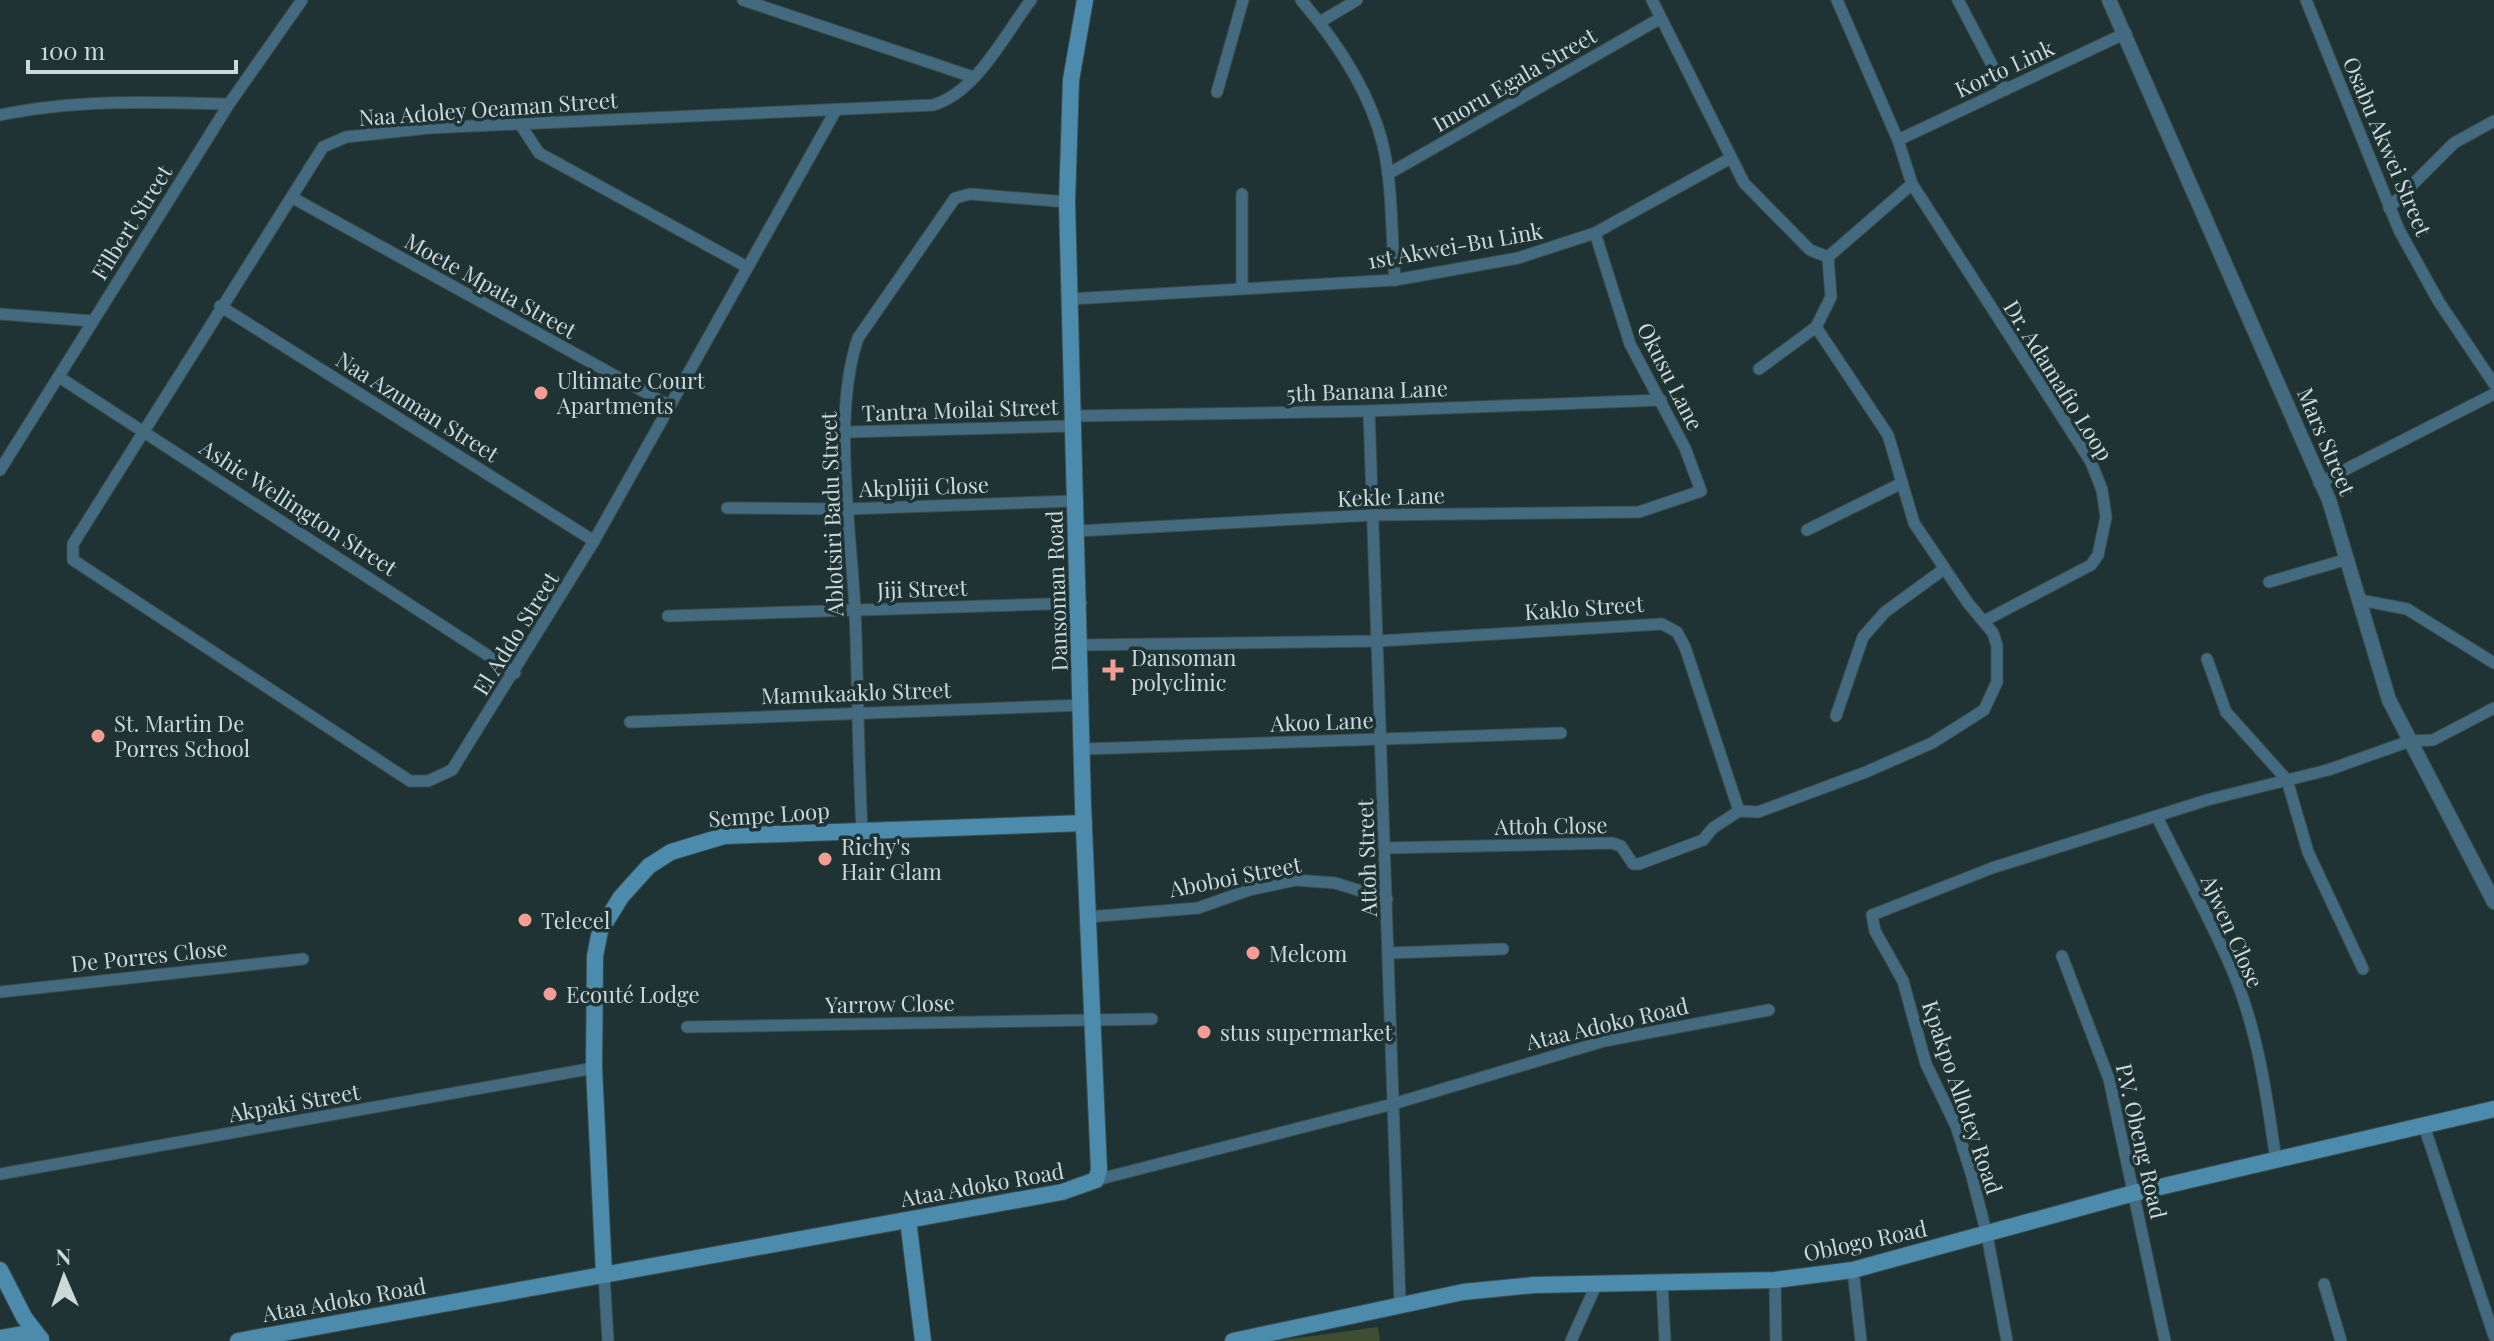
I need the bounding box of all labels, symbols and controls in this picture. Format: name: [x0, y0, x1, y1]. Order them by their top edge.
street label: Imoru Egala Street: [1427, 19, 1602, 138]
scale bar: [28, 24, 236, 74]
street label: Korto Link: [1950, 32, 2058, 104]
text: 100 m: [40, 34, 105, 66]
street label: Osabu Akwei Street: [2337, 52, 2440, 241]
street label: Naa Adoley Oeaman Street: [358, 84, 620, 132]
street label: Filbert Street: [84, 158, 179, 285]
street label: 1st Akwei-Bu Link: [1365, 215, 1545, 275]
street label: Moete Mpata Street: [400, 225, 583, 345]
street label: Dr. Adamafio Loop: [1997, 294, 2121, 466]
street label: Okusu Lane: [1631, 317, 1711, 435]
street label: Naa Azuman Street: [331, 344, 506, 469]
place label: Ultimate Court Apartments: [556, 365, 706, 420]
street label: 5th Banana Lane: [1286, 372, 1448, 408]
street label: Mars Street: [2291, 383, 2364, 501]
marker: Ultimate Court Apartments: [532, 384, 550, 402]
street label: Tantra Moilai Street: [861, 391, 1060, 427]
street label: Ablotsiri Badu Street: [812, 410, 850, 618]
street label: Ashie Wellington Street: [194, 431, 404, 583]
street label: Akplijii Close: [858, 469, 989, 503]
street label: Kekle Lane: [1337, 479, 1445, 513]
street label: Dansoman Road: [1038, 510, 1074, 672]
street label: El Addo Street: [465, 564, 566, 701]
street label: Jiji Street: [875, 571, 969, 605]
street label: Kaklo Street: [1523, 588, 1646, 626]
place label: Dansoman polyclinic: [1131, 642, 1236, 697]
marker: Dansoman polyclinic: [1102, 659, 1124, 681]
street label: Mamukaaklo Street: [760, 674, 953, 710]
street label: Akoo Lane: [1269, 704, 1374, 738]
place label: St. Martin De Porres School: [114, 708, 250, 763]
marker: St. Martin De Porres School: [89, 727, 107, 745]
street label: Sempe Loop: [707, 795, 831, 833]
street label: Attoh Street: [1349, 797, 1383, 918]
street label: Attoh Close: [1493, 809, 1608, 841]
place label: Richy's Hair Glam: [841, 831, 942, 886]
street label: Aboboi Street: [1166, 848, 1305, 904]
marker: Richy's Hair Glam: [816, 850, 834, 868]
street label: Ajwen Close: [2194, 869, 2271, 992]
place label: Telecel: [541, 905, 610, 935]
marker: Telecel: [516, 911, 534, 929]
street label: De Porres Close: [69, 932, 229, 978]
place label: Melcom: [1269, 938, 1348, 968]
marker: Melcom: [1244, 944, 1262, 962]
place label: Ecouté Lodge: [566, 979, 700, 1009]
marker: Ecouté Lodge: [541, 985, 559, 1003]
street label: Yarrow Close: [824, 987, 955, 1019]
street label: Ataa Adoko Road: [1522, 990, 1691, 1056]
street label: Kpakpo Allotey Road: [1916, 996, 2010, 1198]
place label: stus supermarket: [1220, 1017, 1393, 1047]
marker: stus supermarket: [1195, 1023, 1213, 1041]
street label: P.V. Obeng Road: [2110, 1060, 2174, 1222]
street label: Akpaki Street: [225, 1075, 363, 1128]
street label: Ataa Adoko Road: [897, 1155, 1066, 1213]
street label: Oblogo Road: [1800, 1212, 1930, 1268]
north arrow: [24, 1237, 104, 1317]
text: N: [55, 1241, 72, 1271]
street label: Ataa Adoko Road: [259, 1270, 428, 1328]

